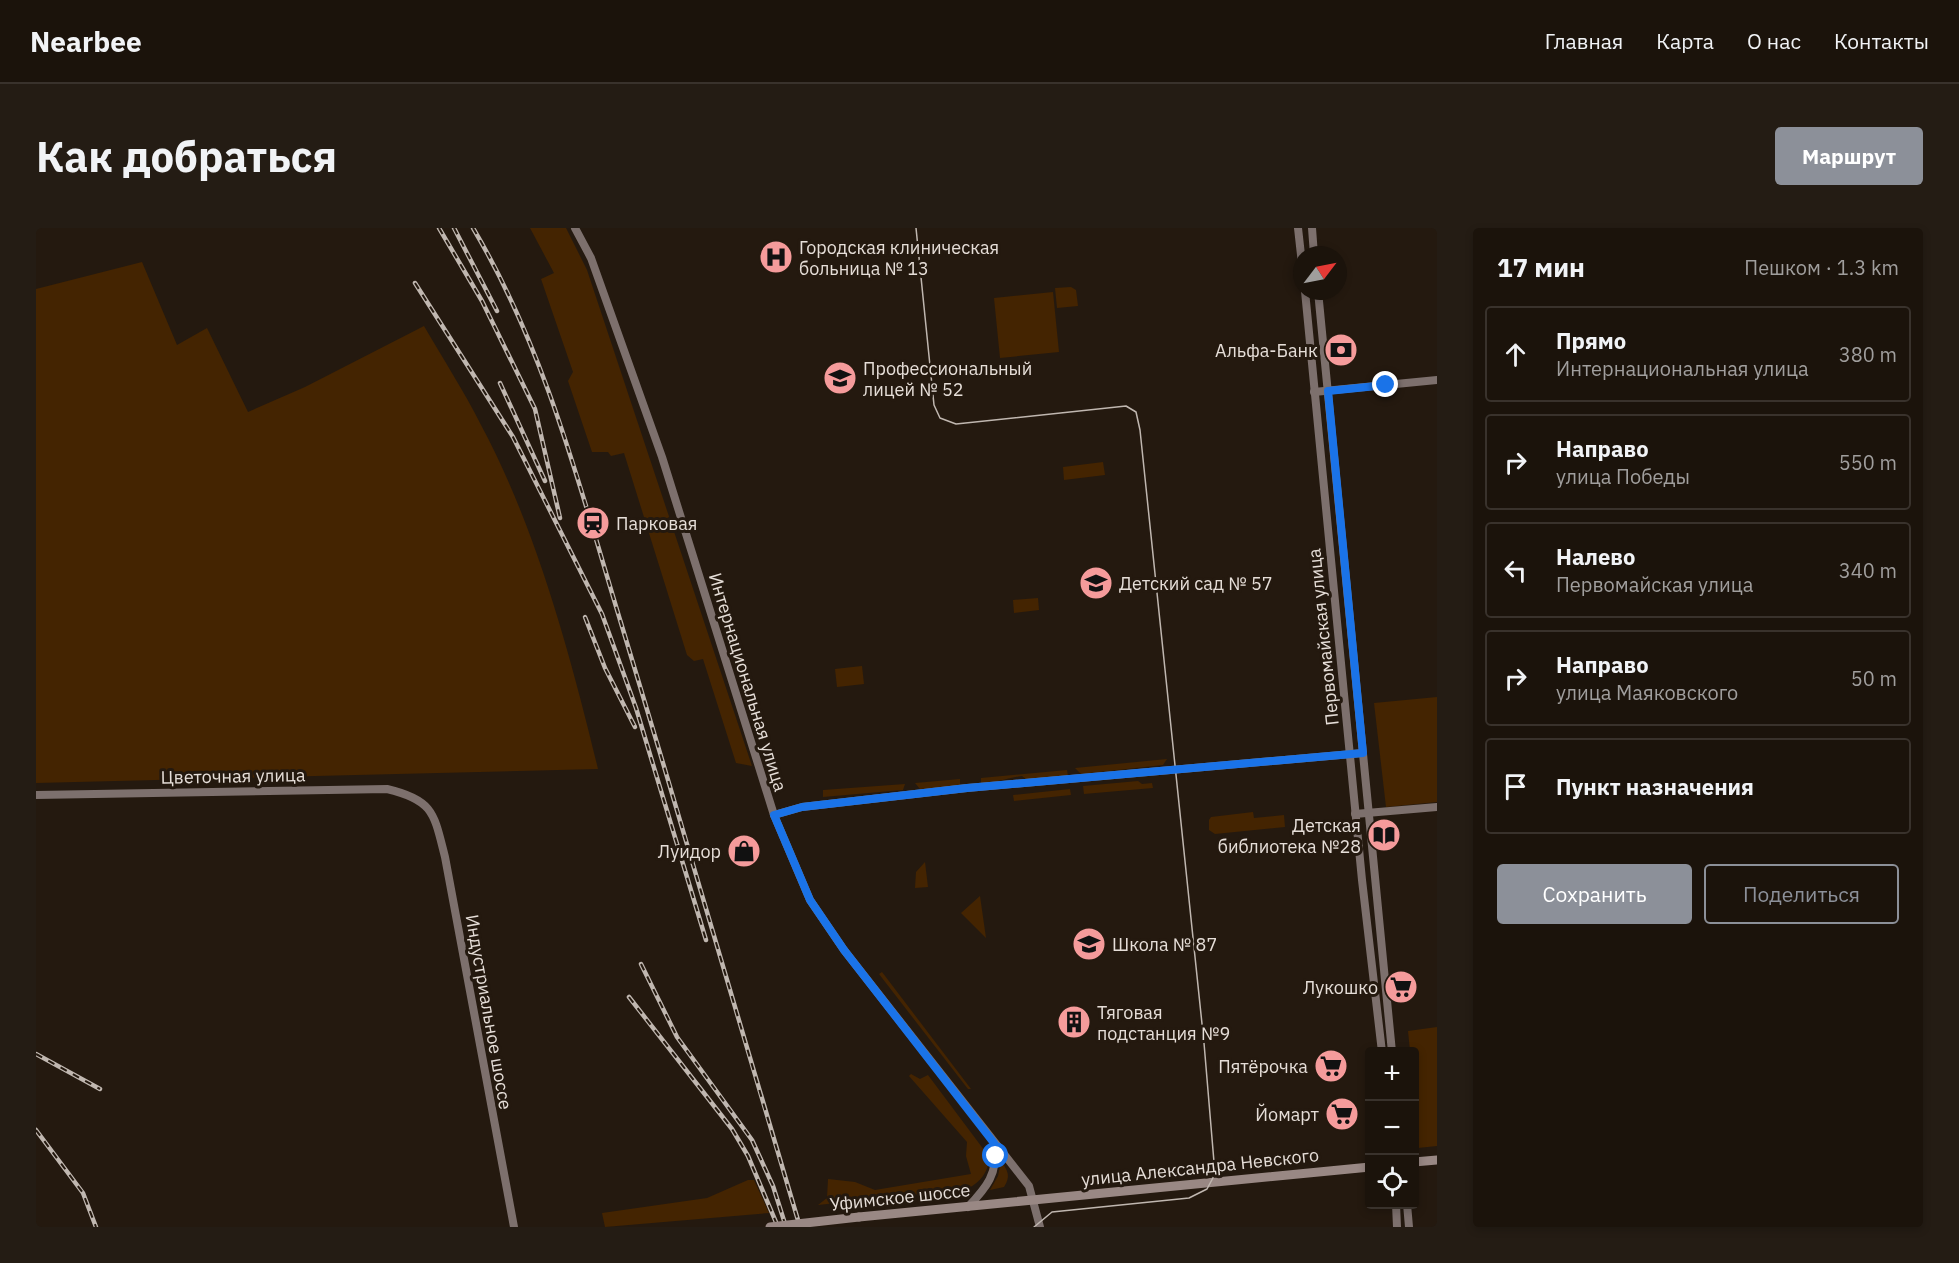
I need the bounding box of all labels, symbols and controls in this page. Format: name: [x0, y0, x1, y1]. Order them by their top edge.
text: Nearbee: [30, 23, 142, 60]
text: Главная: [1545, 27, 1623, 55]
text: Карта: [1656, 27, 1714, 55]
text: О нас: [1747, 27, 1801, 55]
text: Контакты: [1834, 27, 1929, 55]
button: Маршрут: [1775, 127, 1923, 185]
text: Как добраться: [36, 129, 337, 184]
place label: Городская клиническая больница № 13: [799, 236, 999, 280]
hospital icon: Городская клиническая больница № 13: [758, 239, 794, 275]
north arrow: [1293, 246, 1347, 300]
text: 17 мин: [1497, 250, 1585, 284]
text: Пешком · 1.3 km: [1744, 254, 1899, 281]
text: Прямо: [1556, 326, 1626, 355]
bank icon: Альфа-Банк: [1323, 332, 1359, 368]
icon: ahead: [1499, 338, 1532, 371]
place label: Альфа-Банк: [1215, 339, 1318, 362]
text: 380 m: [1839, 341, 1897, 368]
text: Интернациональная улица: [1556, 355, 1809, 382]
place label: Профессиональный лицей № 52: [863, 357, 1032, 401]
school or university icon: Профессиональный лицей № 52: [822, 360, 858, 396]
route end: [1372, 371, 1398, 397]
text: Направо: [1556, 434, 1649, 463]
icon: right: [1499, 446, 1532, 479]
text: 550 m: [1839, 449, 1897, 476]
text: улица Победы: [1556, 463, 1690, 490]
station icon: Парковая: [575, 505, 611, 541]
place label: Парковая: [616, 512, 697, 535]
text: Налево: [1556, 542, 1635, 571]
street label: Первомайская улица: [1302, 547, 1344, 727]
icon: left: [1499, 554, 1532, 587]
text: 340 m: [1839, 557, 1897, 584]
school or university icon: Детский сад № 57: [1078, 565, 1114, 601]
street label: Интернациональная улица: [704, 570, 792, 794]
text: Первомайская улица: [1556, 571, 1754, 598]
place label: Детский сад № 57: [1119, 572, 1273, 595]
text: Направо: [1556, 650, 1649, 679]
icon: right: [1499, 662, 1532, 695]
text: 50 m: [1851, 665, 1897, 692]
text: улица Маяковского: [1556, 679, 1738, 706]
street label: Цветочная улица: [160, 763, 306, 789]
icon: arrive: [1499, 770, 1532, 803]
text: Пункт назначения: [1556, 772, 1754, 801]
place label: Детская библиотека №28: [1218, 814, 1361, 858]
library icon: Детская библиотека №28: [1366, 817, 1402, 853]
shop icon: Луидор: [726, 833, 762, 869]
place label: Луидор: [658, 840, 721, 863]
button: Сохранить: [1497, 864, 1692, 924]
button: Поделиться: [1704, 864, 1899, 924]
street label: Индустриальное шоссе: [461, 913, 518, 1111]
school or university icon: Школа № 87: [1071, 926, 1107, 962]
place label: Школа № 87: [1112, 933, 1217, 956]
supermarket icon: Лукошко: [1383, 969, 1419, 1005]
place label: Лукошко: [1303, 976, 1378, 999]
place label: Тяговая подстанция №9: [1097, 1001, 1230, 1045]
building icon: Тяговая подстанция №9: [1056, 1004, 1092, 1040]
map controls: [1365, 1047, 1419, 1209]
button: +: [1365, 1047, 1419, 1101]
supermarket icon: Пятёрочка: [1313, 1048, 1349, 1084]
place label: Пятёрочка: [1218, 1055, 1308, 1078]
supermarket icon: Йомарт: [1324, 1096, 1360, 1132]
button: −: [1365, 1101, 1419, 1155]
place label: Йомарт: [1255, 1103, 1319, 1126]
route start: [982, 1142, 1008, 1168]
street label: улица Александра Невского: [1080, 1143, 1320, 1191]
button: locate: [1365, 1155, 1419, 1209]
street label: Уфимское шоссе: [829, 1178, 972, 1216]

